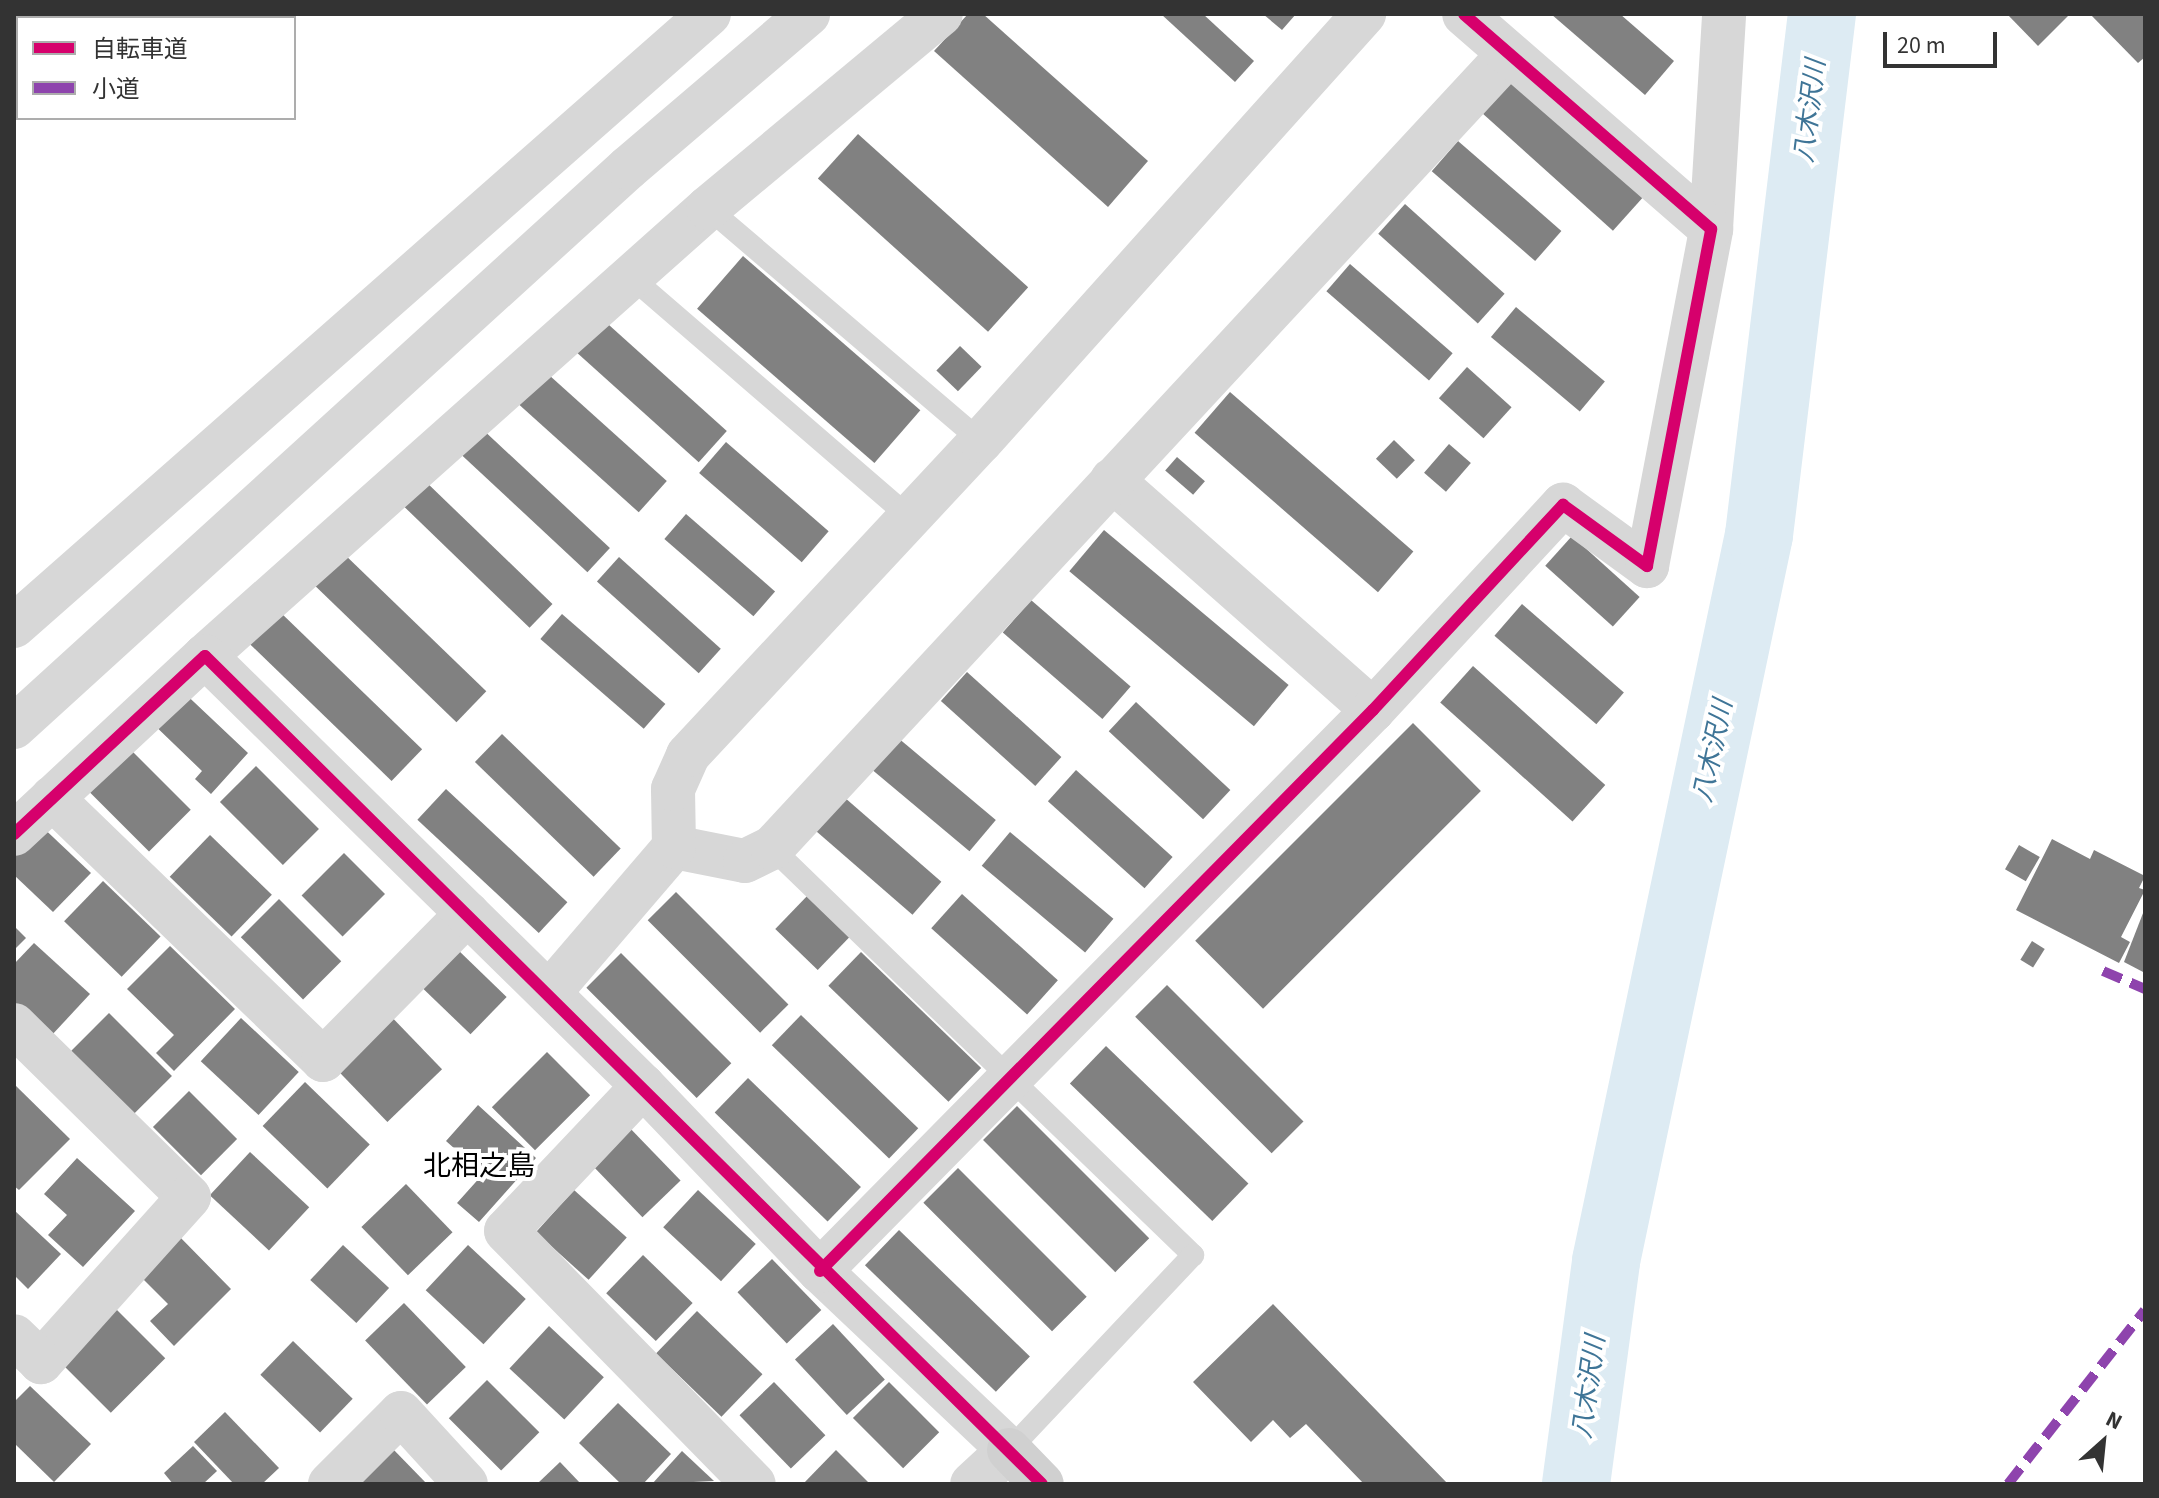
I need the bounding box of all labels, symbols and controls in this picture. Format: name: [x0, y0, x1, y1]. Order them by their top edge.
legend: [16, 16, 296, 120]
scale bar: [1887, 16, 2001, 66]
text: 20 m: [1897, 28, 1946, 63]
text: 自転車道: [92, 32, 188, 67]
water label: 八木沢川: [1788, 57, 1832, 165]
text: 小道: [92, 72, 140, 107]
water label: 八木沢川: [1687, 697, 1739, 805]
district label: 北相之島: [423, 1149, 535, 1183]
water label: 八木沢川: [1566, 1333, 1612, 1441]
north arrow: [2063, 1402, 2143, 1482]
text: N: [2100, 1403, 2128, 1438]

